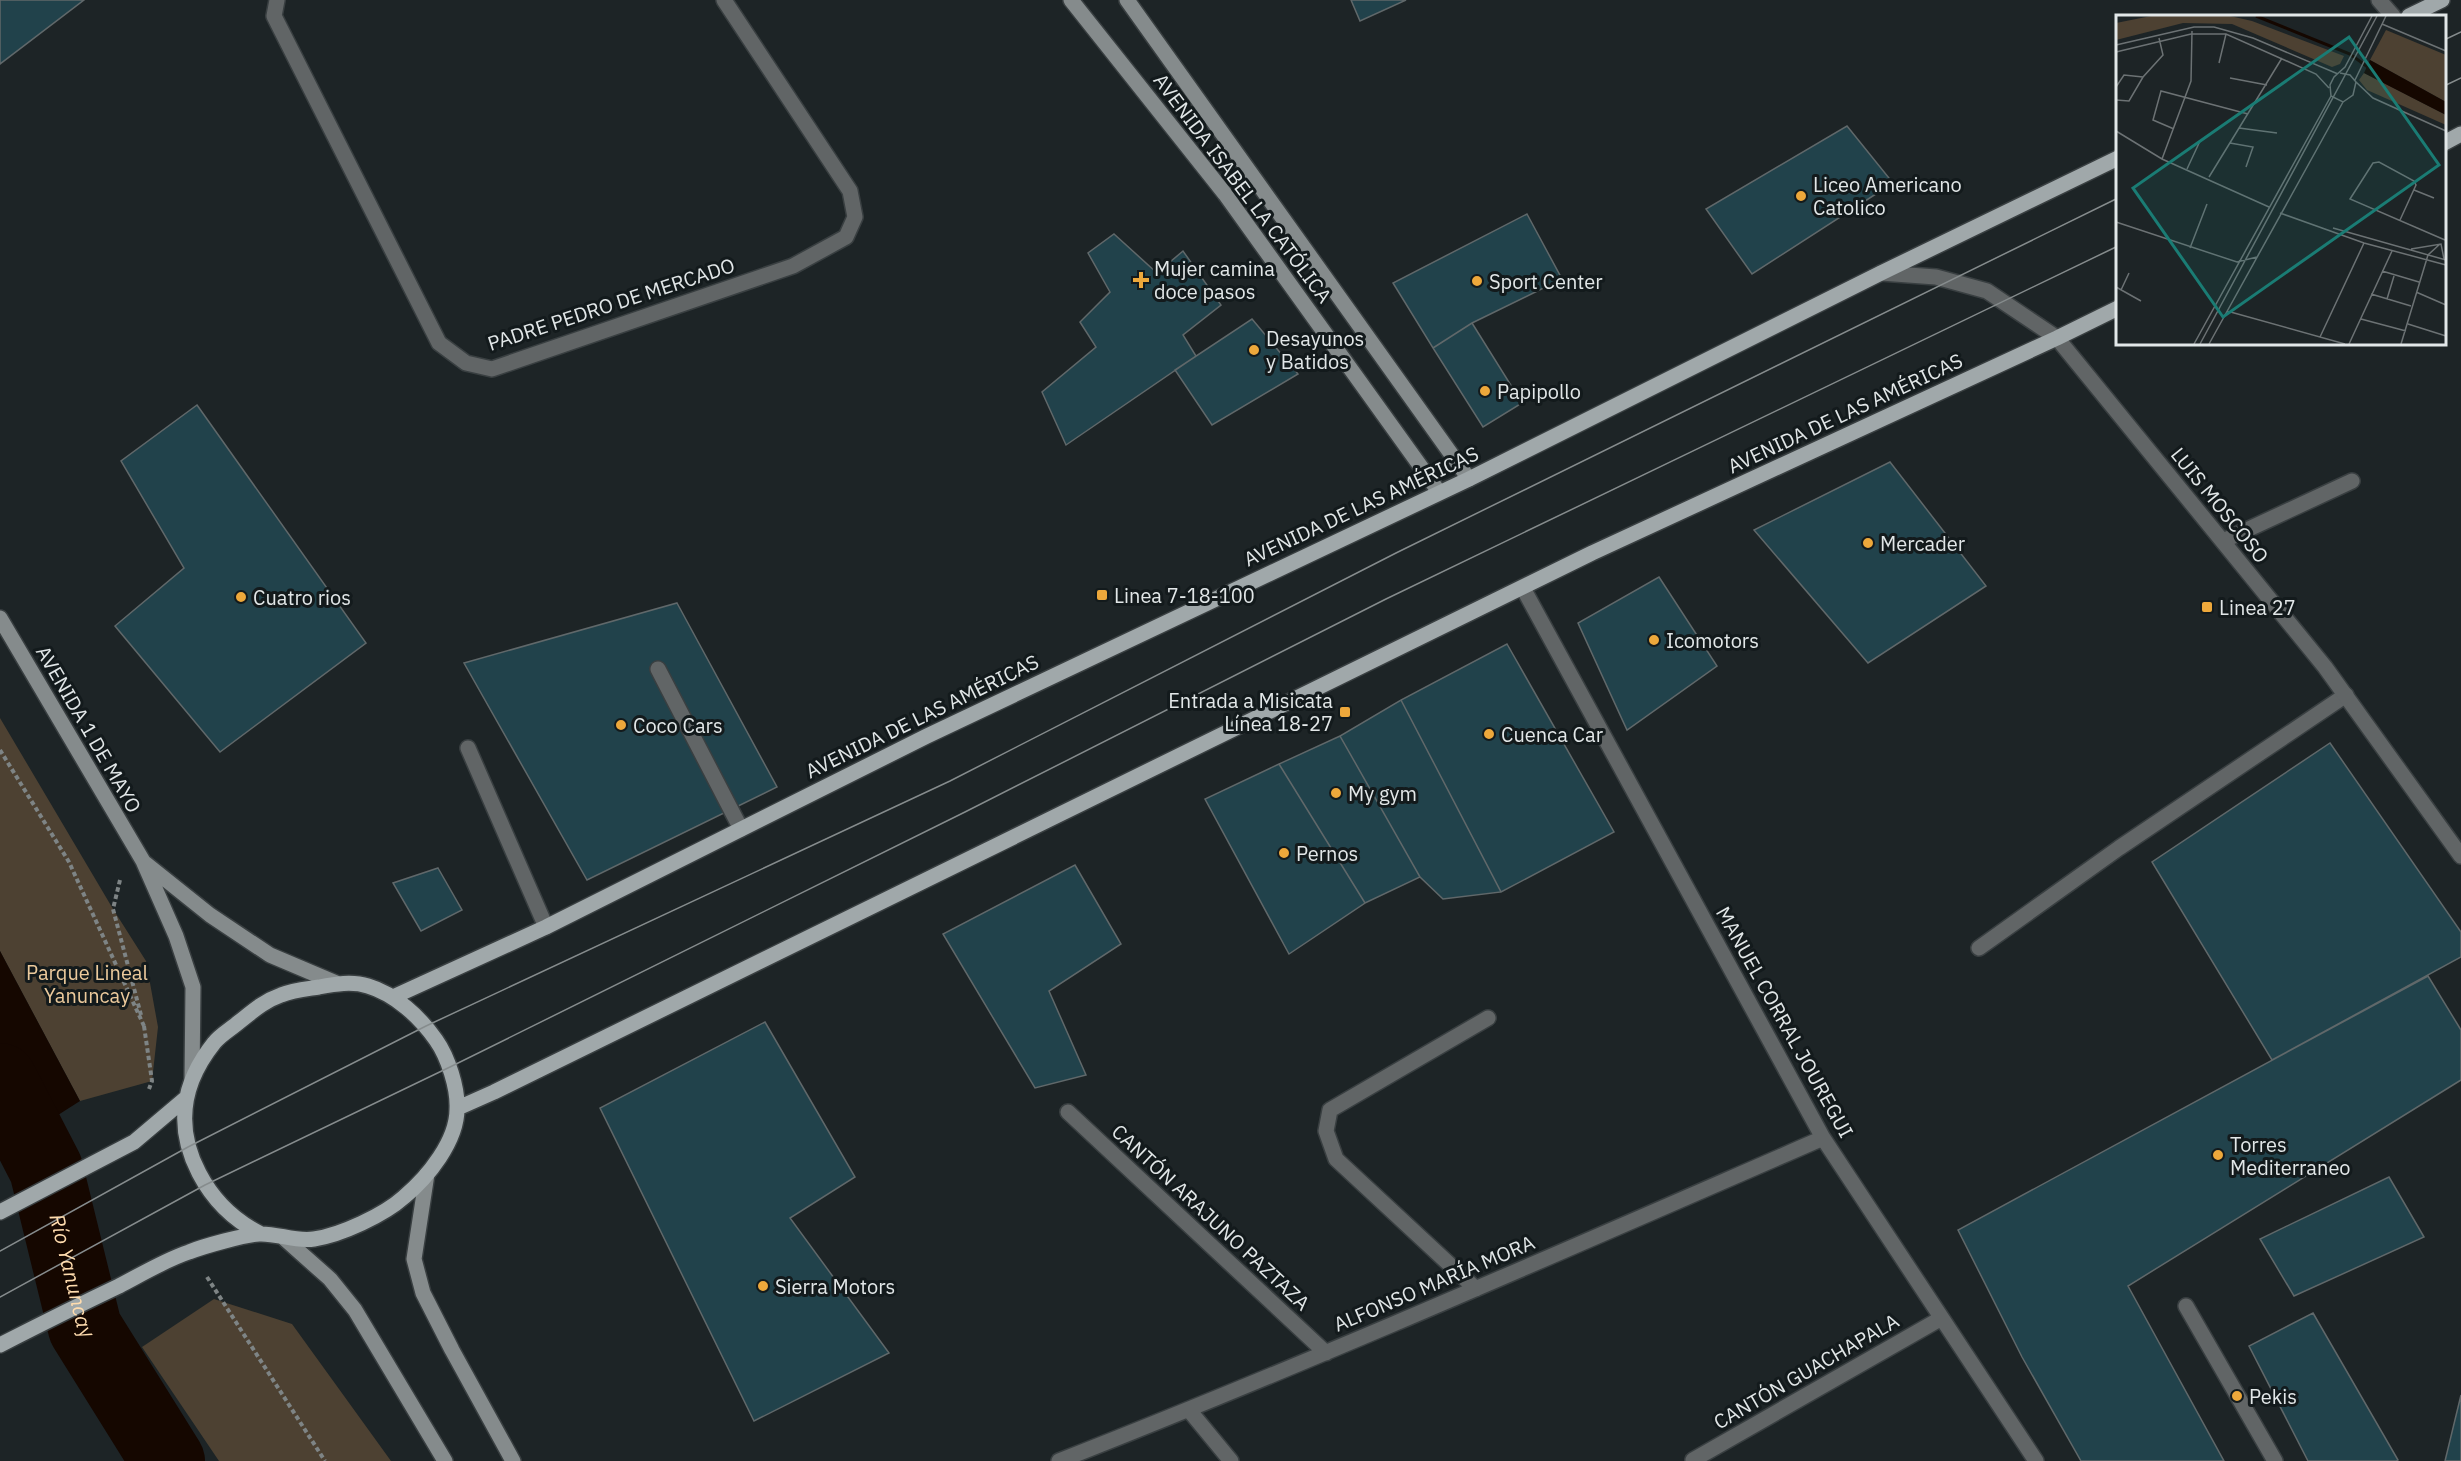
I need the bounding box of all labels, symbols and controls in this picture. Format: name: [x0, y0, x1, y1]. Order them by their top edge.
inset map: [2116, 15, 2446, 345]
street label: AVENIDA ISABEL LA CATÓLICA: [1148, 68, 1338, 308]
place label: Liceo Americano Catolico: [1813, 171, 1962, 221]
marker: Liceo Americano Catolico: [1794, 189, 1808, 203]
street label: PADRE PEDRO DE MERCADO: [484, 251, 738, 357]
place label: Mujer camina doce pasos: [1154, 255, 1275, 305]
place label: Sport Center: [1489, 268, 1603, 295]
marker: Mujer camina doce pasos: [1132, 271, 1150, 289]
marker: Sport Center: [1470, 274, 1484, 288]
place label: Desayunos y Batidos: [1266, 325, 1364, 375]
marker: Desayunos y Batidos: [1247, 343, 1261, 357]
street label: AVENIDA DE LAS AMÉRICAS: [1723, 347, 1967, 479]
place label: Papipollo: [1497, 378, 1581, 405]
marker: Papipollo: [1478, 384, 1492, 398]
street label: AVENIDA DE LAS AMÉRICAS: [1239, 440, 1483, 572]
street label: LUIS MOSCOSO: [2165, 442, 2275, 568]
place label: Mercader: [1880, 530, 1965, 557]
marker: Mercader: [1861, 536, 1875, 550]
place label: Linea 7-18-100: [1114, 582, 1255, 609]
place label: Cuatro rios: [253, 584, 351, 611]
marker: Linea 7-18-100: [1095, 588, 1109, 602]
marker: Cuatro rios: [234, 590, 248, 604]
place label: Linea 27: [2219, 594, 2296, 621]
marker: Linea 27: [2200, 600, 2214, 614]
place label: Icomotors: [1666, 627, 1759, 654]
marker: Icomotors: [1647, 633, 1661, 647]
street label: AVENIDA 1 DE MAYO: [30, 641, 148, 817]
street label: AVENIDA DE LAS AMÉRICAS: [801, 648, 1043, 784]
place label: Entrada a Misicata Línea 18-27: [1168, 687, 1333, 737]
marker: Entrada a Misicata Línea 18-27: [1338, 705, 1352, 719]
place label: Coco Cars: [633, 712, 723, 739]
marker: Coco Cars: [614, 718, 628, 732]
place label: Cuenca Car: [1501, 721, 1603, 748]
marker: Cuenca Car: [1482, 727, 1496, 741]
place label: My gym: [1348, 780, 1417, 807]
marker: My gym: [1329, 786, 1343, 800]
place label: Pernos: [1296, 840, 1358, 867]
marker: Pernos: [1277, 846, 1291, 860]
street label: MANUEL CORRAL JOUREGUI: [1710, 902, 1860, 1142]
park label: Parque Lineal Yanuncay: [26, 959, 148, 1009]
street label: CANTÓN ARAJUNO PAZTAZA: [1106, 1118, 1316, 1316]
place label: Torres Mediterraneo: [2230, 1131, 2351, 1181]
marker: Torres Mediterraneo: [2211, 1148, 2225, 1162]
water label: Río Yanuncay: [43, 1211, 102, 1344]
street label: ALFONSO MARÍA MORA: [1329, 1228, 1539, 1338]
place label: Sierra Motors: [775, 1273, 895, 1300]
marker: Sierra Motors: [756, 1279, 770, 1293]
street label: CANTÓN GUACHAPALA: [1708, 1307, 1904, 1435]
place label: Pekis: [2249, 1383, 2297, 1410]
marker: Pekis: [2230, 1389, 2244, 1403]

